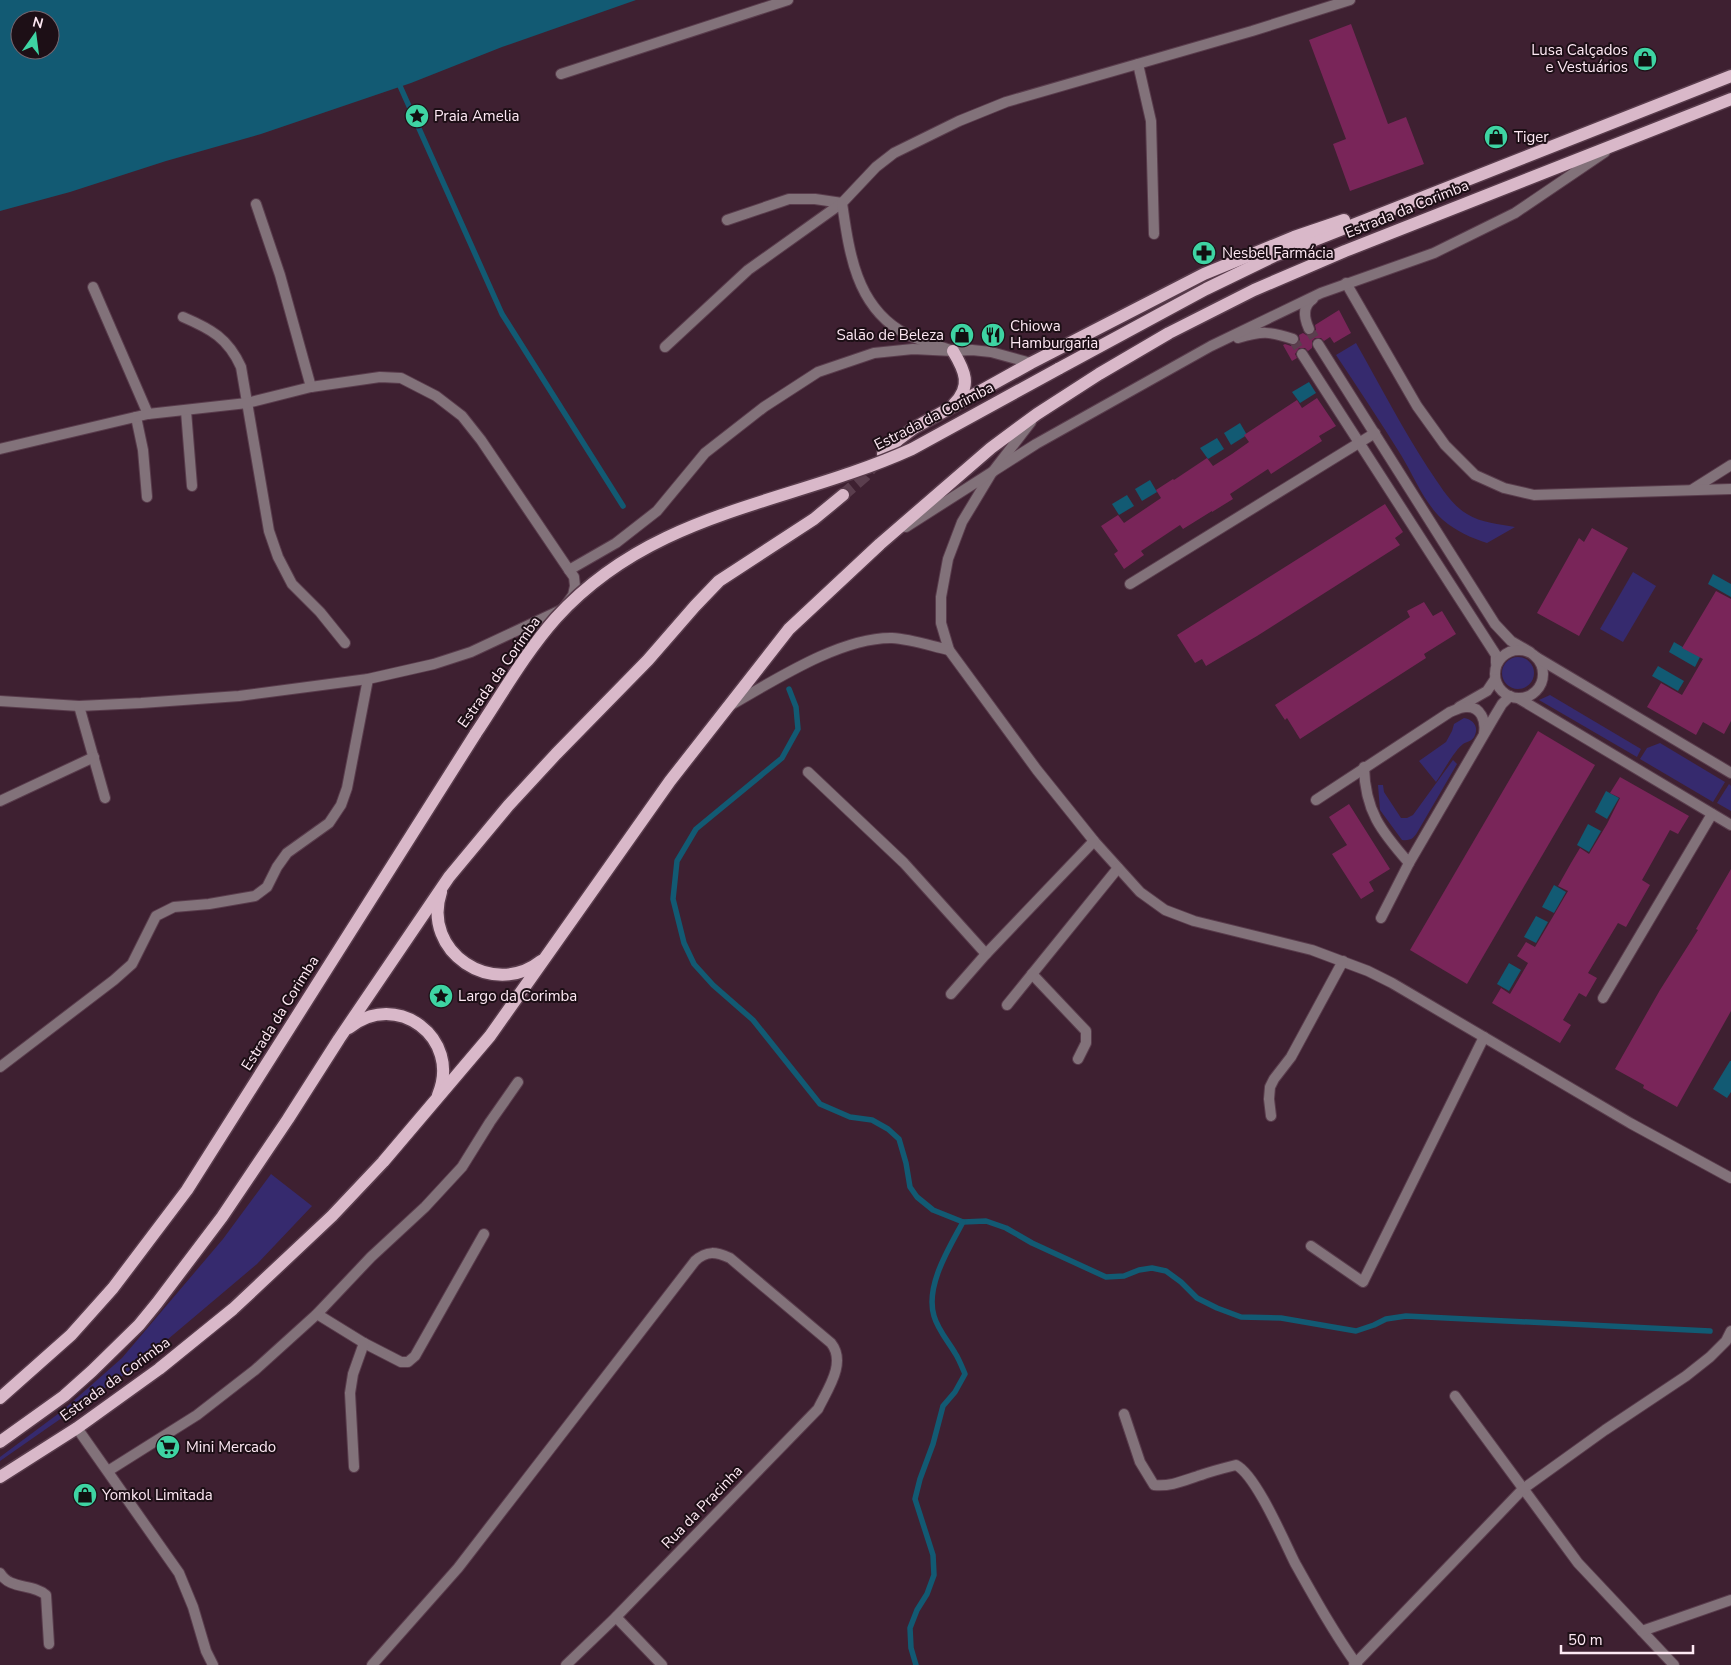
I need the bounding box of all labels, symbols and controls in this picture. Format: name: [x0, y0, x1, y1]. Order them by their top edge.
north arrow: [10, 10, 60, 60]
text: N: [31, 12, 45, 33]
place label: Lusa Calçados e Vestuários: [1531, 40, 1628, 77]
shop icon: Lusa Calçados e Vestuários: [1632, 46, 1658, 72]
place icon: Praia Amelia: [404, 103, 430, 129]
place label: Praia Amelia: [434, 106, 520, 126]
shop icon: Tiger: [1483, 124, 1509, 150]
place label: Tiger: [1514, 127, 1549, 147]
street label: Estrada da Corimba: [1342, 175, 1472, 243]
pharmacy icon: Nesbel Farmácia: [1191, 240, 1217, 266]
place label: Nesbel Farmácia: [1222, 243, 1334, 263]
place label: Chiowa Hamburgaria: [1010, 316, 1098, 353]
shop icon: Salão de Beleza: [949, 322, 975, 348]
restaurant icon: Chiowa Hamburgaria: [980, 322, 1006, 348]
place label: Salão de Beleza: [836, 325, 944, 345]
street label: Estrada da Corimba: [871, 377, 997, 455]
street label: Estrada da Corimba: [453, 612, 545, 732]
street label: Estrada da Corimba: [237, 952, 323, 1074]
place icon: Largo da Corimba: [428, 983, 454, 1009]
place label: Largo da Corimba: [458, 986, 577, 1006]
street label: Estrada da Corimba: [56, 1332, 174, 1426]
supermarket icon: Mini Mercado: [155, 1434, 181, 1460]
place label: Mini Mercado: [186, 1437, 276, 1457]
street label: Rua da Pracinha: [657, 1461, 747, 1553]
shop icon: Yomkol Limitada: [72, 1482, 98, 1508]
place label: Yomkol Limitada: [101, 1485, 213, 1505]
scale bar: [1561, 1622, 1694, 1654]
text: 50 m: [1568, 1630, 1603, 1650]

